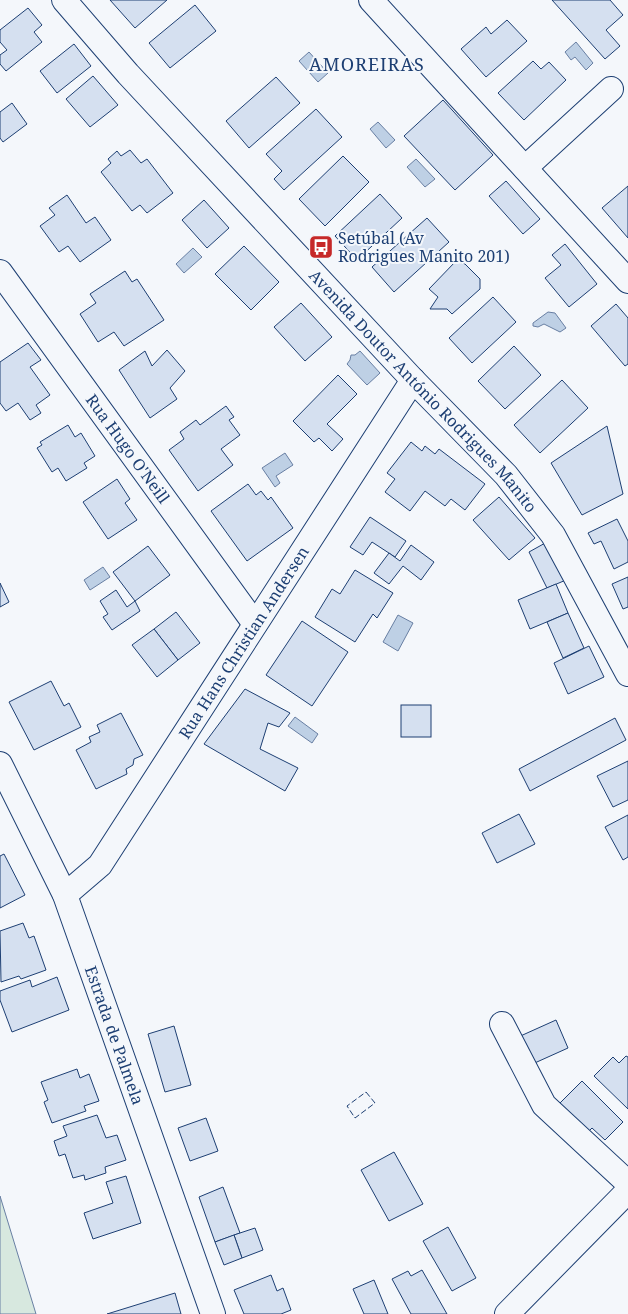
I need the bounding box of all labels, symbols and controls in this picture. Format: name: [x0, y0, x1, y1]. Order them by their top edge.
district label: AMOREIRAS: [309, 52, 425, 76]
place label: Setúbal (Av Rodrigues Manito 201): [338, 227, 510, 267]
bus stop icon: Setúbal (Av Rodrigues Manito 201): [308, 234, 334, 260]
street label: Avenida Doutor António Rodrigues Manito: [304, 265, 542, 517]
street label: Rua Hugo O'Neill: [81, 389, 175, 508]
street label: Rua Hans Christian Andersen: [173, 542, 314, 743]
street label: Estrada de Palmela: [80, 963, 149, 1108]

